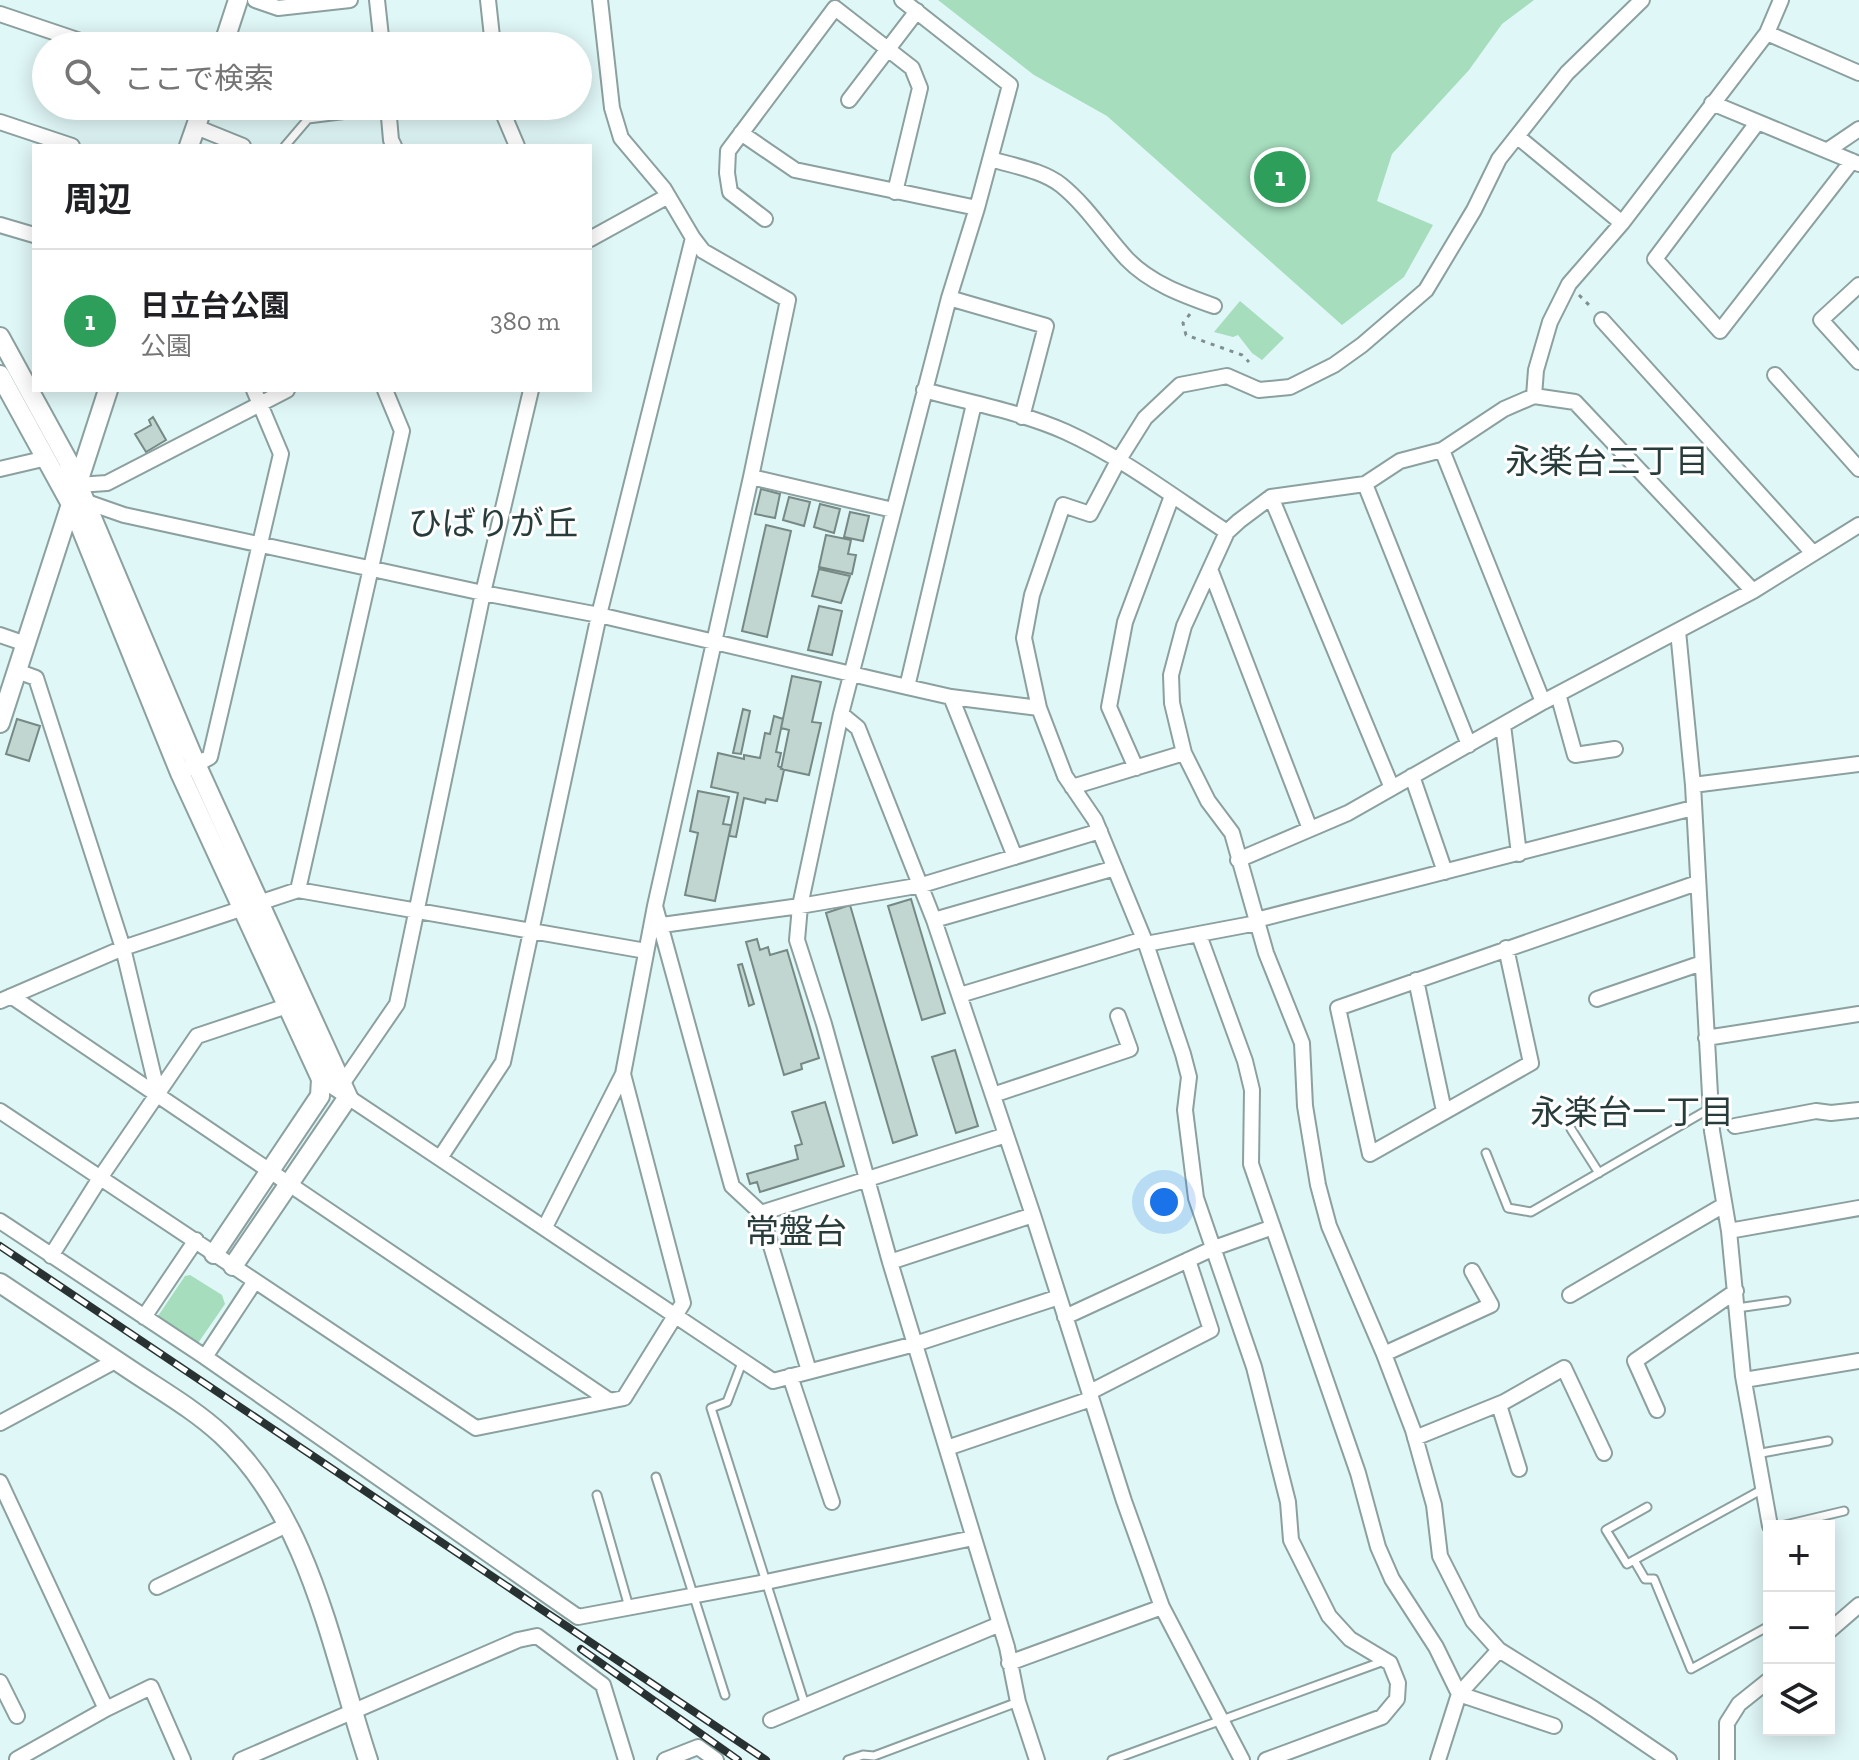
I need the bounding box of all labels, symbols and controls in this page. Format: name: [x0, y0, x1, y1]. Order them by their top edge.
search box: [32, 32, 592, 120]
icon: search: [60, 54, 104, 98]
text: ここで検索: [124, 61, 274, 97]
pin: 1: [1254, 147, 1306, 207]
text: 周辺: [64, 179, 132, 220]
text: 日立台公園: [140, 288, 290, 324]
text: 1: [85, 305, 95, 337]
text: 380 m: [490, 305, 560, 337]
text: 公園: [140, 330, 192, 362]
district label: 永楽台三丁目: [1505, 441, 1709, 482]
district label: ひばりが丘: [408, 503, 578, 544]
district label: 永楽台一丁目: [1530, 1092, 1734, 1133]
your location: [1144, 1182, 1184, 1222]
district label: 常盤台: [745, 1211, 847, 1252]
map controls: [1763, 1520, 1835, 1736]
button: +: [1763, 1520, 1835, 1592]
button: −: [1763, 1592, 1835, 1664]
button: layers: [1763, 1664, 1835, 1736]

